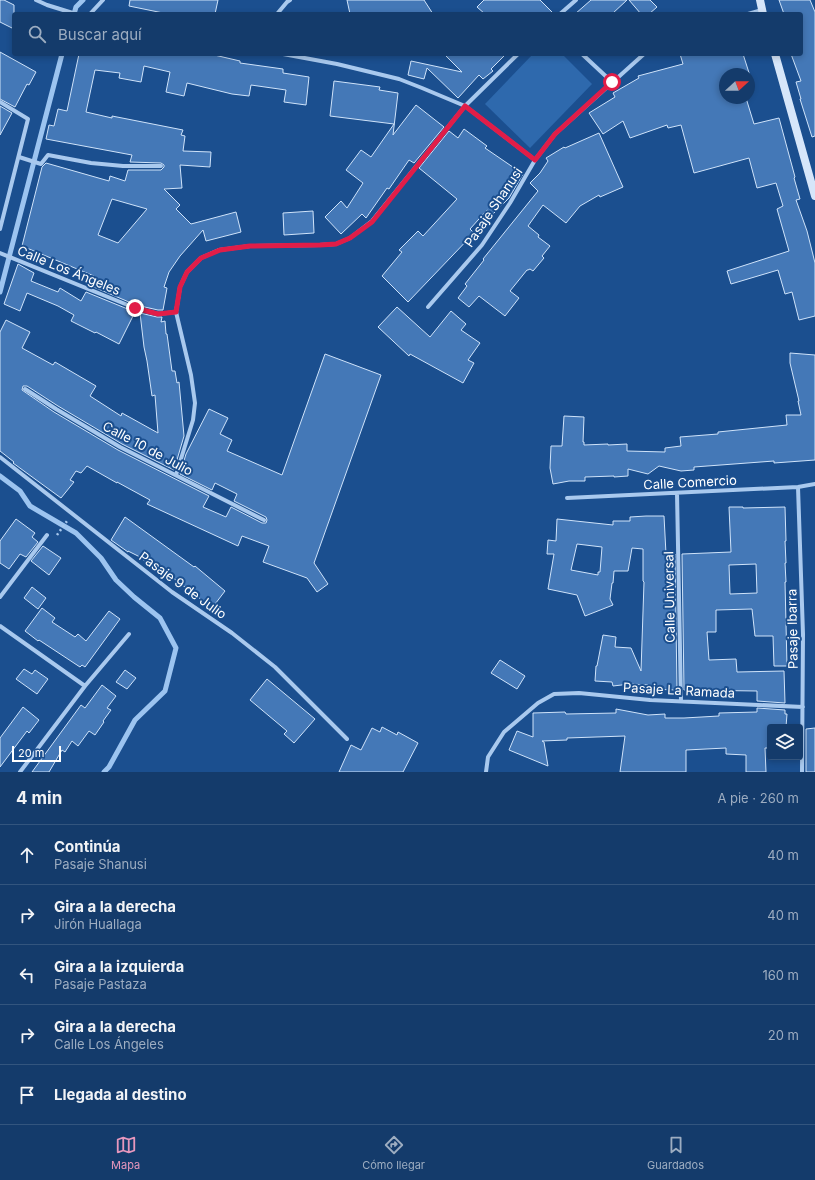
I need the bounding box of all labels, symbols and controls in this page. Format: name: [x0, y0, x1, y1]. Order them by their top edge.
search box: [12, 12, 803, 56]
icon: search: [26, 23, 48, 45]
text: Buscar aquí: [58, 25, 142, 44]
north arrow: [719, 68, 755, 104]
route start: [603, 73, 621, 91]
street label: Pasaje Shanusi: [460, 164, 526, 250]
street label: Calle Los Ángeles: [15, 242, 123, 298]
route end: [126, 299, 144, 317]
street label: Calle 10 de Julio: [100, 417, 196, 479]
street label: Calle Comercio: [643, 472, 737, 492]
street label: Pasaje 9 de Julio: [136, 548, 230, 622]
street label: Calle Universal: [660, 551, 678, 643]
street label: Pasaje Ibarra: [783, 589, 801, 669]
street label: Pasaje La Ramada: [623, 679, 735, 701]
map controls: [767, 724, 803, 760]
button: layers: [767, 724, 803, 760]
scale bar: [12, 744, 61, 763]
text: 20 m: [18, 746, 44, 760]
text: 4 min: [16, 788, 62, 808]
text: A pie · 260 m: [717, 790, 799, 806]
text: Continúa: [54, 837, 121, 856]
icon: ahead: [16, 844, 38, 866]
text: 40 m: [767, 847, 799, 863]
text: Pasaje Shanusi: [54, 856, 147, 872]
text: Gira a la derecha: [54, 897, 176, 916]
icon: right: [16, 904, 38, 926]
text: 40 m: [767, 907, 799, 923]
text: Jirón Huallaga: [54, 916, 142, 932]
text: Gira a la izquierda: [54, 957, 184, 976]
icon: left: [16, 964, 38, 986]
text: 160 m: [762, 967, 799, 983]
text: Pasaje Pastaza: [54, 976, 147, 992]
text: Gira a la derecha: [54, 1017, 176, 1036]
icon: right: [16, 1024, 38, 1046]
text: 20 m: [768, 1027, 799, 1043]
text: Calle Los Ángeles: [54, 1036, 164, 1052]
icon: arrive: [16, 1084, 38, 1106]
text: Llegada al destino: [54, 1085, 187, 1104]
tab: Mapa: [111, 1134, 140, 1172]
tab: Cómo llegar: [362, 1134, 425, 1172]
tab: Guardados: [647, 1134, 704, 1172]

